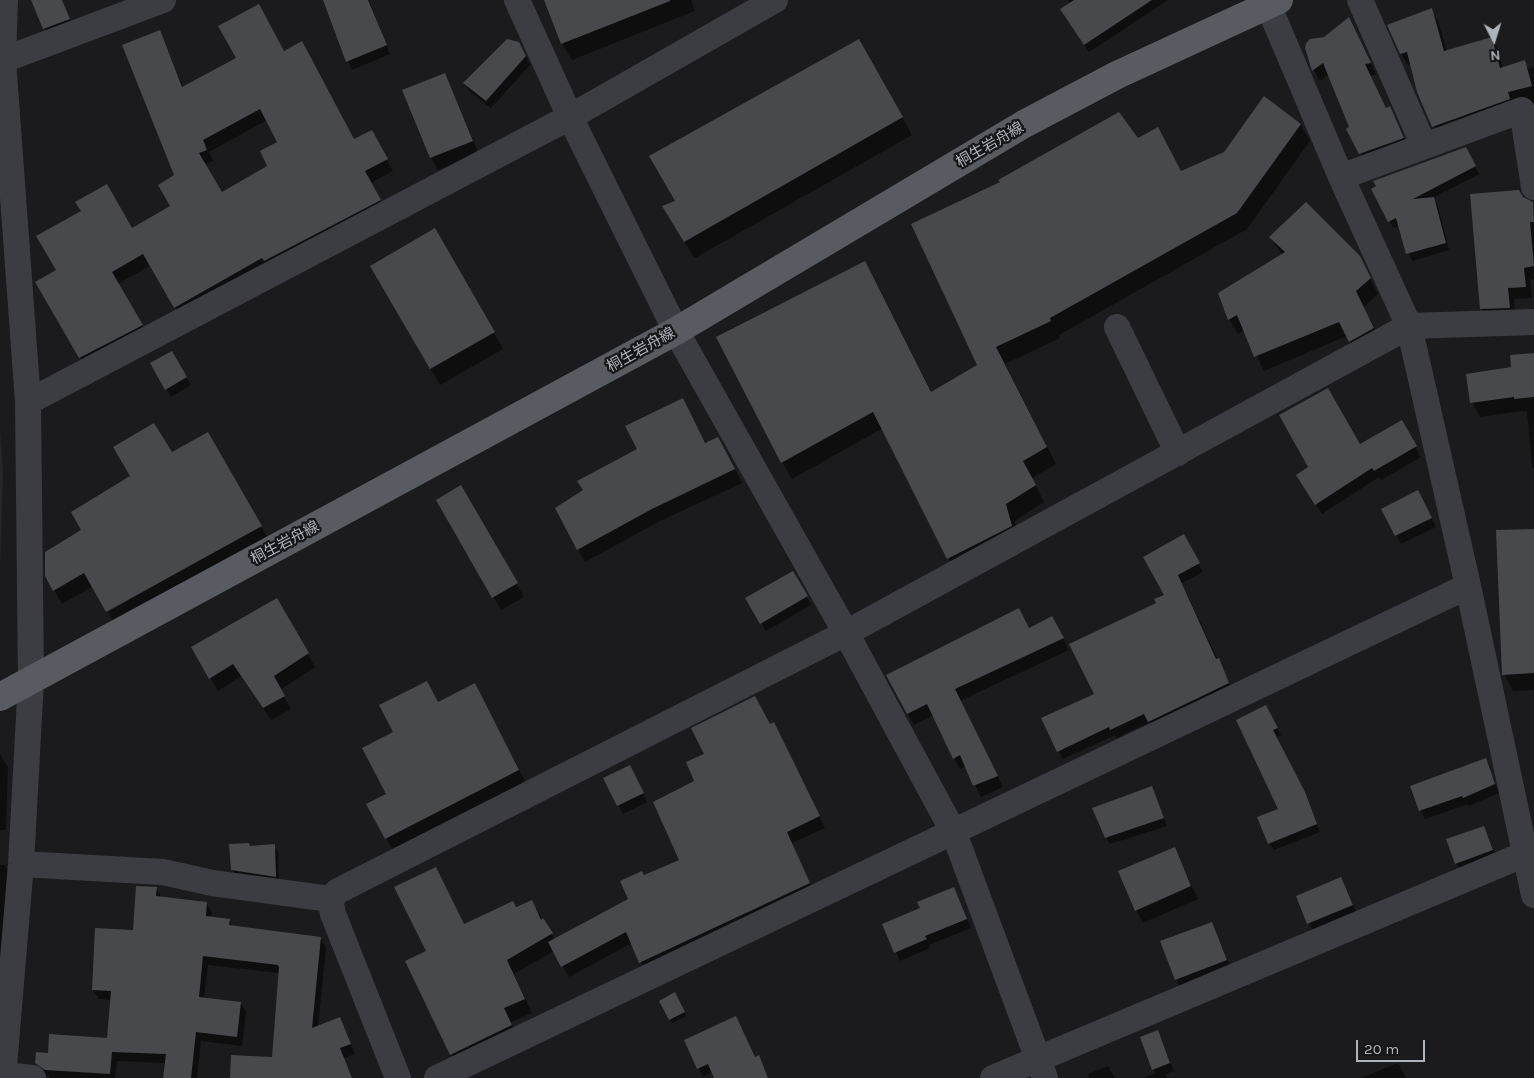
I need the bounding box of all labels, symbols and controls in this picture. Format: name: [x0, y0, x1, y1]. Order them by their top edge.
north arrow: [1469, 15, 1519, 65]
text: N: [1490, 47, 1501, 64]
street label: 桐生岩舟線: [953, 118, 1027, 172]
street label: 桐生岩舟線: [604, 324, 678, 376]
street label: 桐生岩舟線: [248, 517, 322, 569]
scale bar: [1359, 1030, 1428, 1062]
text: 20 m: [1364, 1040, 1399, 1058]

